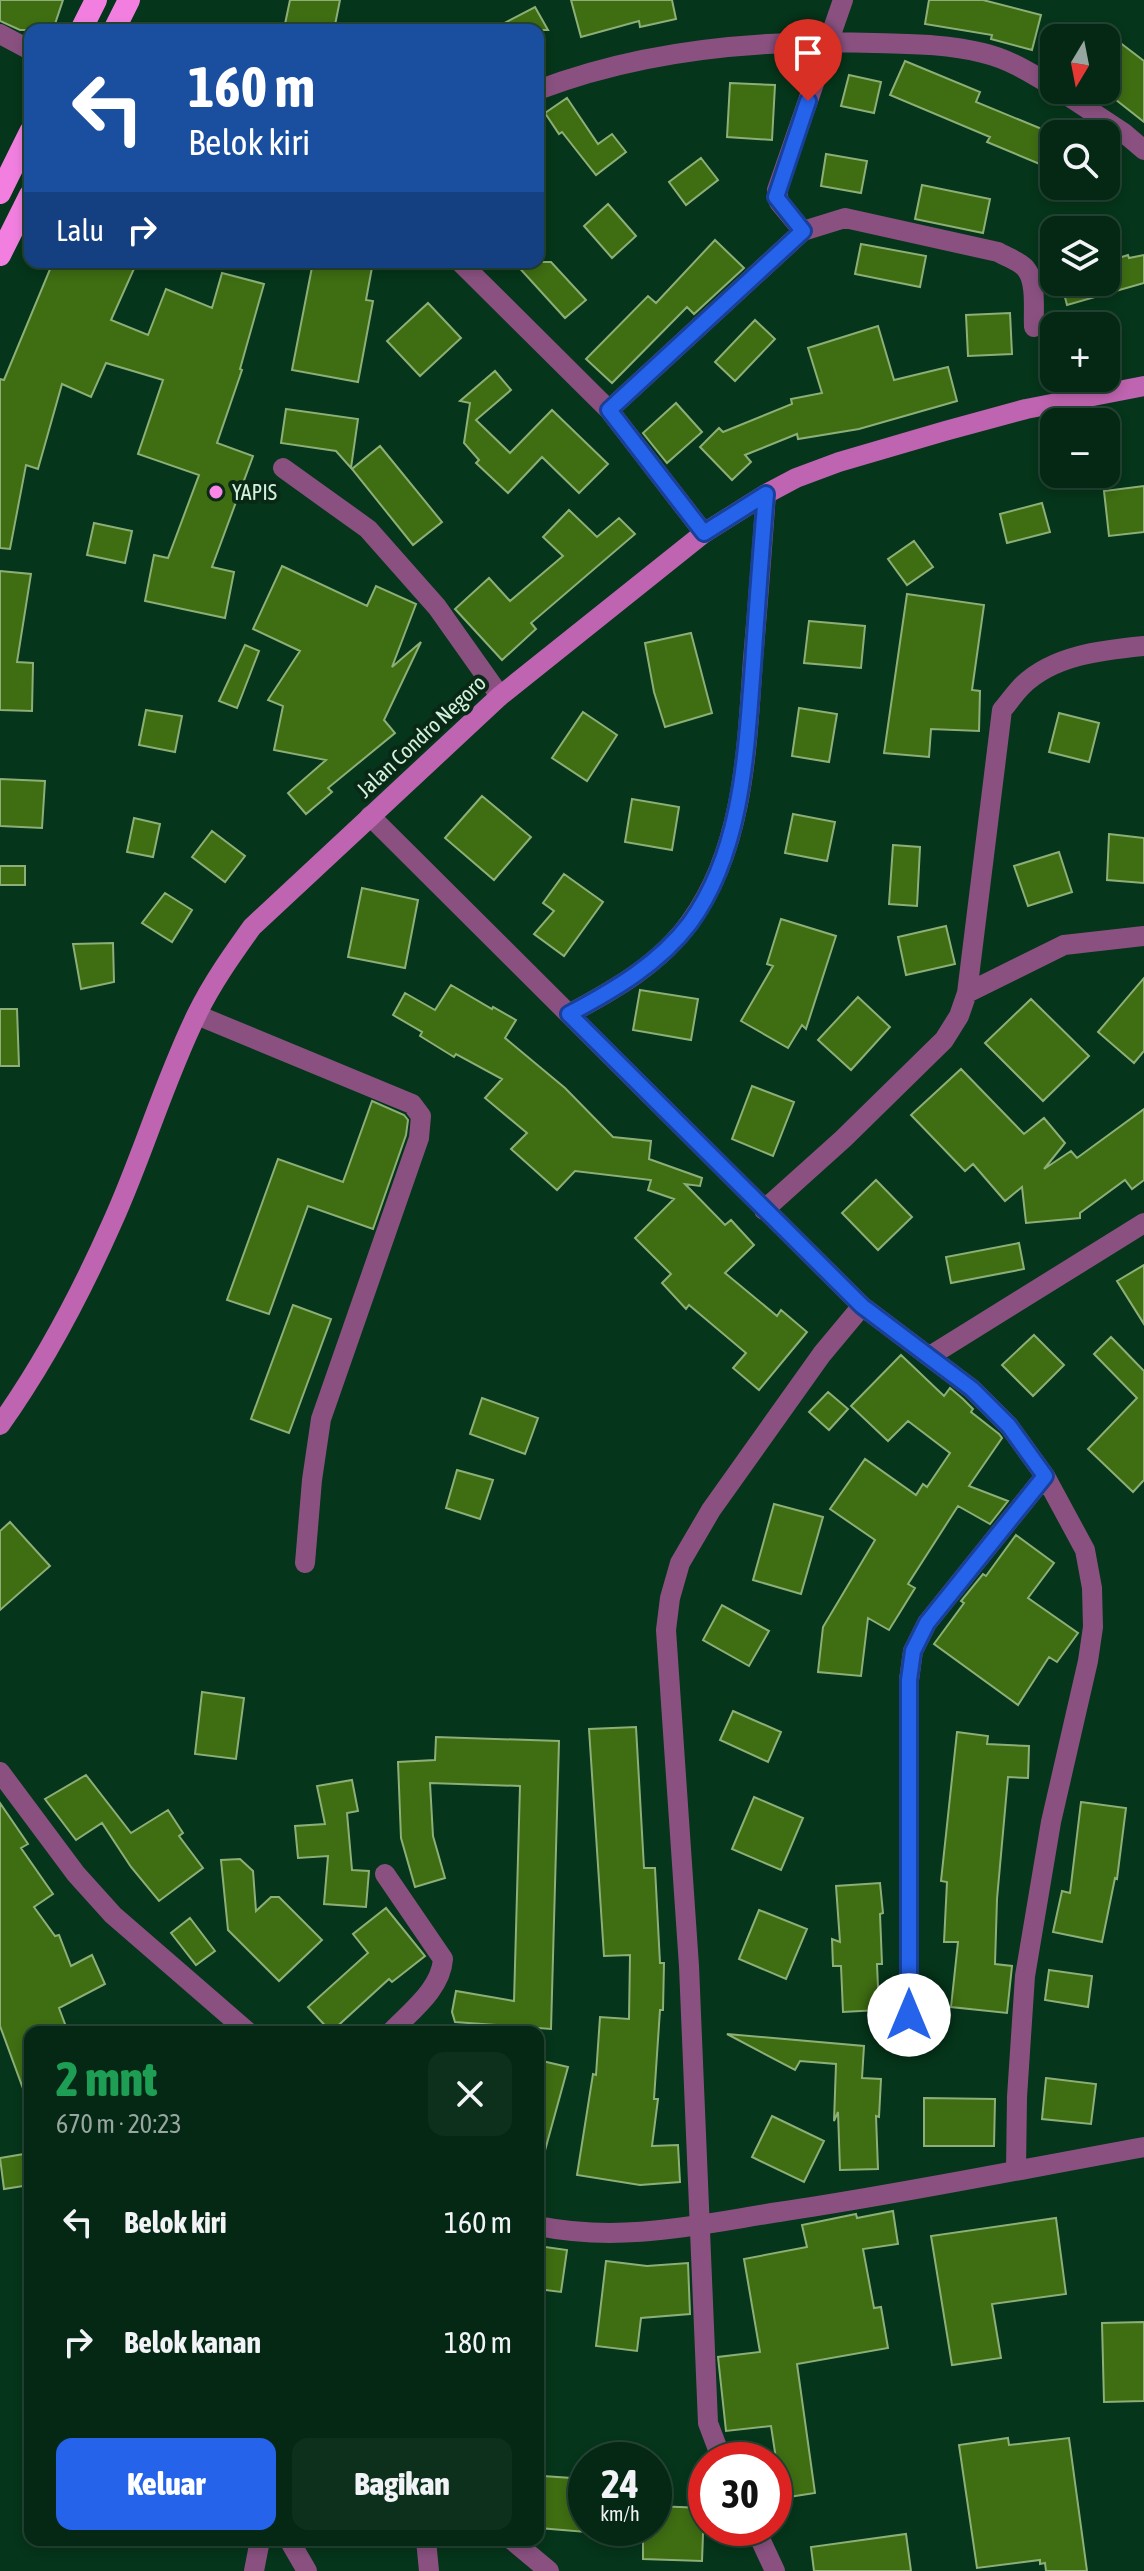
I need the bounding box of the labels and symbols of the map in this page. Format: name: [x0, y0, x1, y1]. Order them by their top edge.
pin: [774, 19, 842, 101]
north arrow: [1040, 24, 1120, 104]
place label: YAPIS: [232, 479, 277, 505]
marker: YAPIS: [207, 483, 225, 501]
street label: Jalan Condro Negoro: [351, 669, 491, 803]
position arrow: [867, 1973, 951, 2057]
speed limit sign: 30: [688, 2442, 792, 2546]

